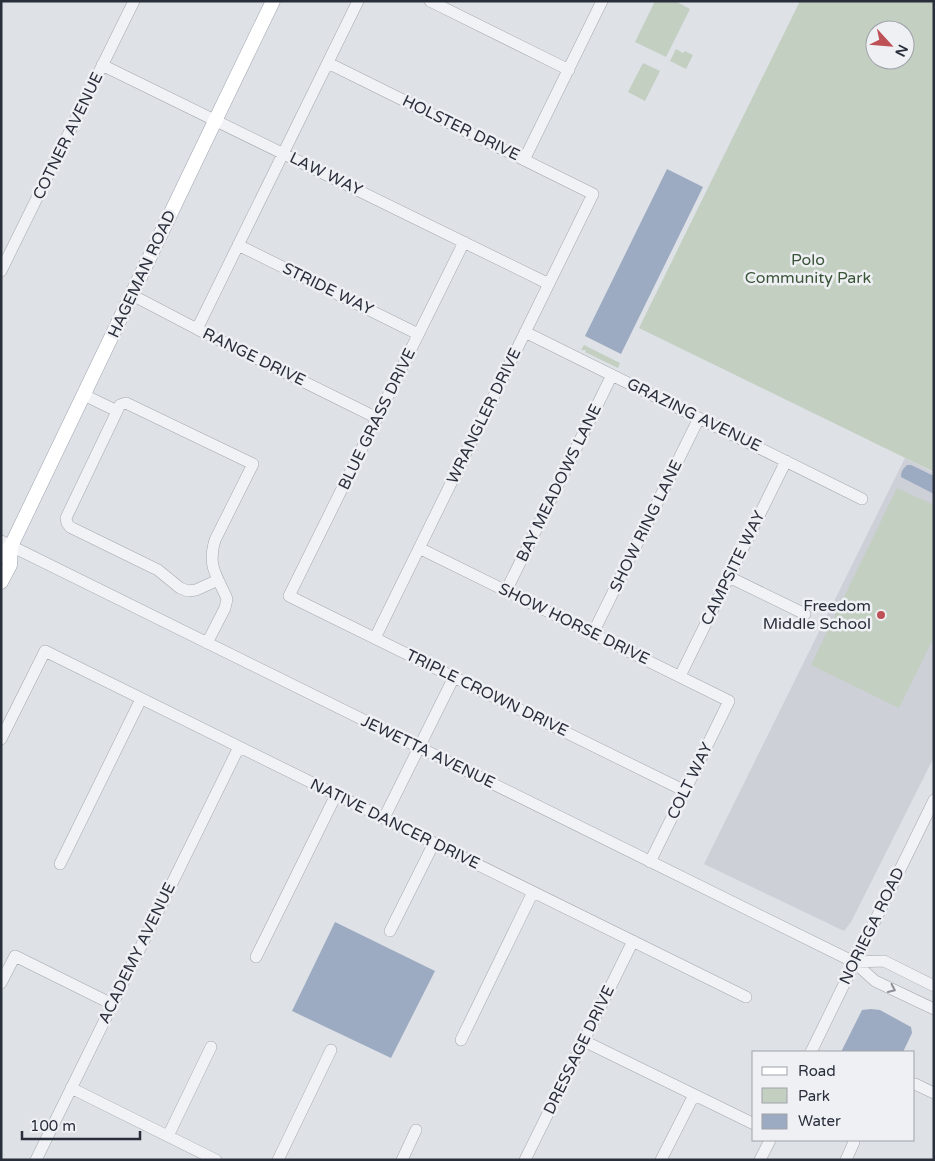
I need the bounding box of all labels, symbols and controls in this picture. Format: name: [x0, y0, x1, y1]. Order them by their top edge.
north arrow: [865, 20, 915, 70]
text: N: [891, 42, 911, 59]
street label: COTNER AVENUE: [28, 69, 108, 203]
street label: HOLSTER DRIVE: [399, 91, 523, 165]
street label: LAW WAY: [286, 148, 366, 200]
street label: HAGEMAN ROAD: [104, 207, 180, 341]
park label: Polo Community Park: [745, 250, 871, 288]
street label: STRIDE WAY: [279, 258, 377, 320]
street label: RANGE DRIVE: [199, 323, 309, 391]
street label: BLUE GRASS DRIVE: [334, 345, 420, 493]
street label: WRANGLER DRIVE: [442, 345, 526, 487]
street label: GRAZING AVENUE: [624, 374, 764, 456]
street label: BAY MEADOWS LANE: [512, 401, 606, 565]
street label: SHOW RING LANE: [605, 457, 687, 595]
street label: CAMPSITE WAY: [697, 507, 769, 629]
street label: SHOW HORSE DRIVE: [495, 579, 653, 669]
place label: Freedom Middle School: [763, 596, 871, 634]
marker: Freedom Middle School: [875, 609, 887, 621]
street label: TRIPLE CROWN DRIVE: [403, 645, 571, 741]
street label: JEWETTA AVENUE: [358, 711, 498, 793]
street label: COLT WAY: [663, 739, 717, 823]
street label: NATIVE DANCER DRIVE: [307, 774, 483, 874]
street label: NORIEGA ROAD: [835, 864, 909, 988]
street label: ACADEMY AVENUE: [94, 879, 180, 1027]
street label: DRESSAGE DRIVE: [539, 982, 619, 1118]
one-way arrow: [887, 983, 896, 993]
legend: [752, 1051, 915, 1141]
text: Road: [798, 1062, 836, 1080]
text: Park: [798, 1087, 830, 1105]
scale bar: [22, 1108, 140, 1140]
text: Water: [798, 1112, 841, 1130]
text: 100 m: [30, 1117, 76, 1135]

